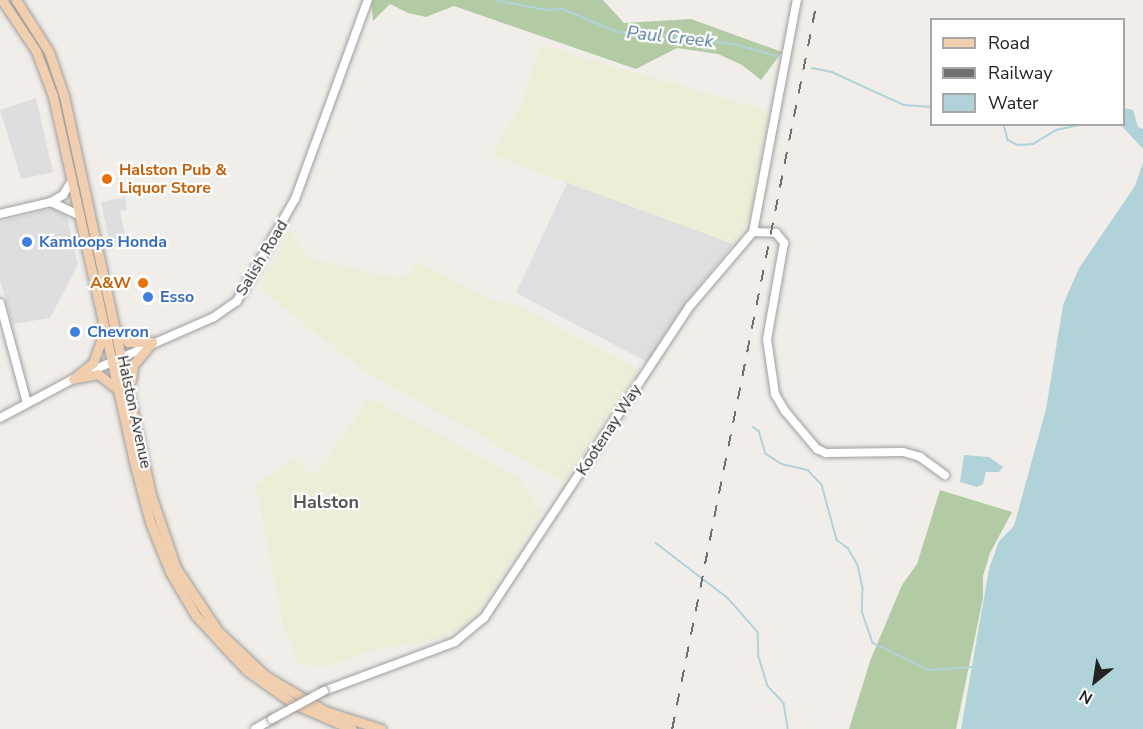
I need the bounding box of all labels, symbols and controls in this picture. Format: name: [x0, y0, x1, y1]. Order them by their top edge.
legend: [930, 18, 1125, 126]
water label: Paul Creek: [626, 22, 714, 52]
text: Road: [988, 31, 1030, 55]
text: Railway: [988, 61, 1053, 85]
text: Water: [988, 91, 1039, 115]
place label: Halston Pub & Liquor Store: [119, 160, 227, 198]
marker: Halston Pub & Liquor Store: [100, 172, 114, 186]
street label: Salish Road: [232, 217, 292, 299]
place label: Kamloops Honda: [39, 232, 167, 252]
marker: Kamloops Honda: [20, 235, 34, 249]
place label: A&W: [90, 273, 131, 293]
marker: A&W: [136, 276, 150, 290]
place label: Esso: [160, 287, 194, 307]
marker: Esso: [141, 290, 155, 304]
place label: Chevron: [87, 322, 149, 342]
marker: Chevron: [68, 325, 82, 339]
street label: Halston Avenue: [113, 354, 155, 470]
street label: Kootenay Way: [572, 381, 646, 479]
district label: Halston: [293, 491, 359, 513]
north arrow: [1065, 651, 1125, 711]
text: N: [1075, 684, 1097, 709]

